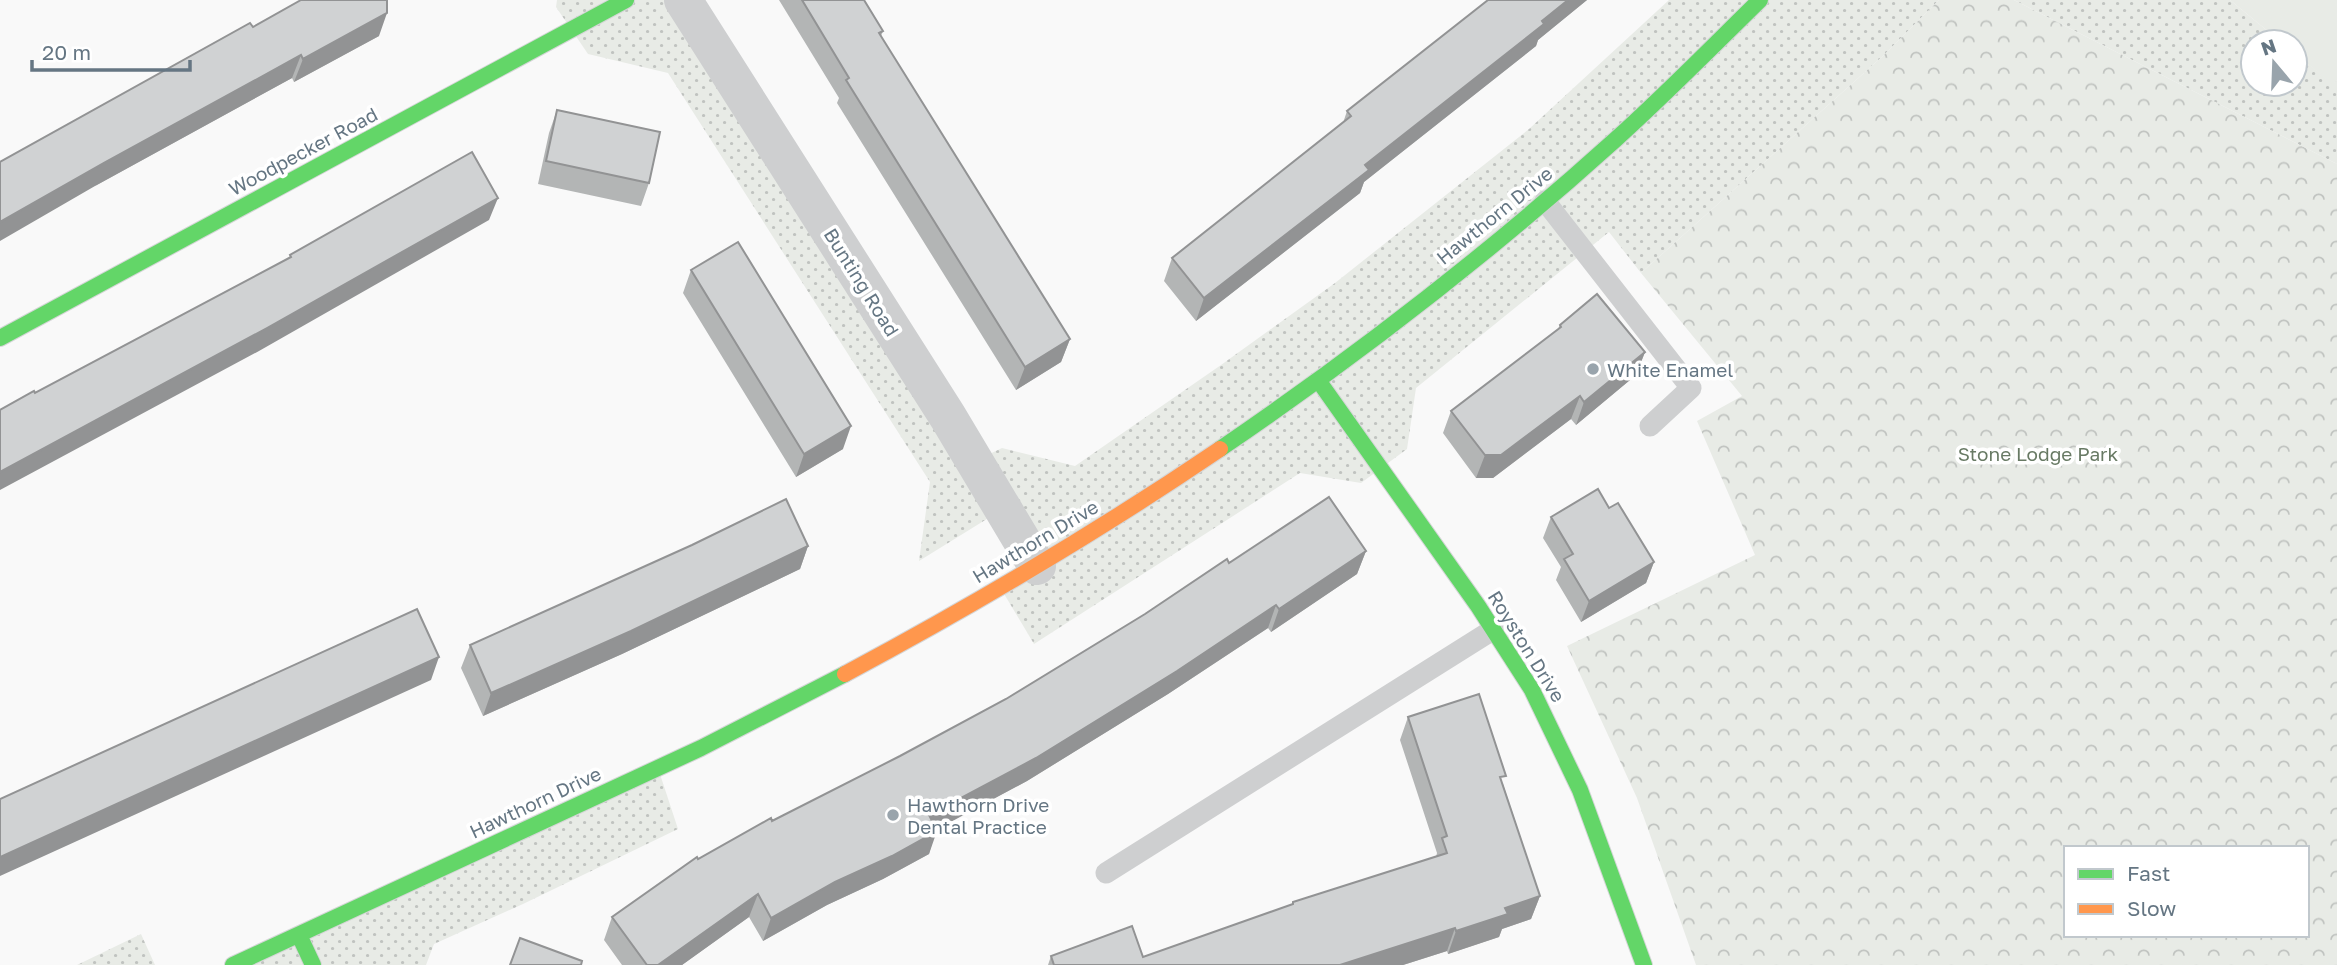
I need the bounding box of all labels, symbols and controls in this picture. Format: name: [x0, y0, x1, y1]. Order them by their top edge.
scale bar: [32, 28, 189, 72]
north arrow: [2239, 28, 2309, 98]
text: N: [2258, 33, 2279, 60]
text: 20 m: [42, 39, 91, 65]
street label: Woodpecker Road: [225, 102, 381, 200]
street label: Hawthorn Drive: [1431, 161, 1557, 269]
street label: Bunting Road: [820, 224, 904, 340]
place label: White Enamel: [1607, 358, 1733, 381]
marker: White Enamel: [1585, 361, 1601, 377]
park label: Stone Lodge Park: [1958, 442, 2119, 465]
street label: Hawthorn Drive: [968, 494, 1102, 588]
street label: Royston Drive: [1484, 586, 1570, 706]
street label: Hawthorn Drive: [466, 761, 604, 843]
place label: Hawthorn Drive Dental Practice: [907, 793, 1049, 838]
marker: Hawthorn Drive Dental Practice: [885, 807, 901, 823]
legend: [2064, 846, 2309, 937]
text: Fast: [2127, 860, 2170, 886]
text: Slow: [2127, 895, 2176, 921]

